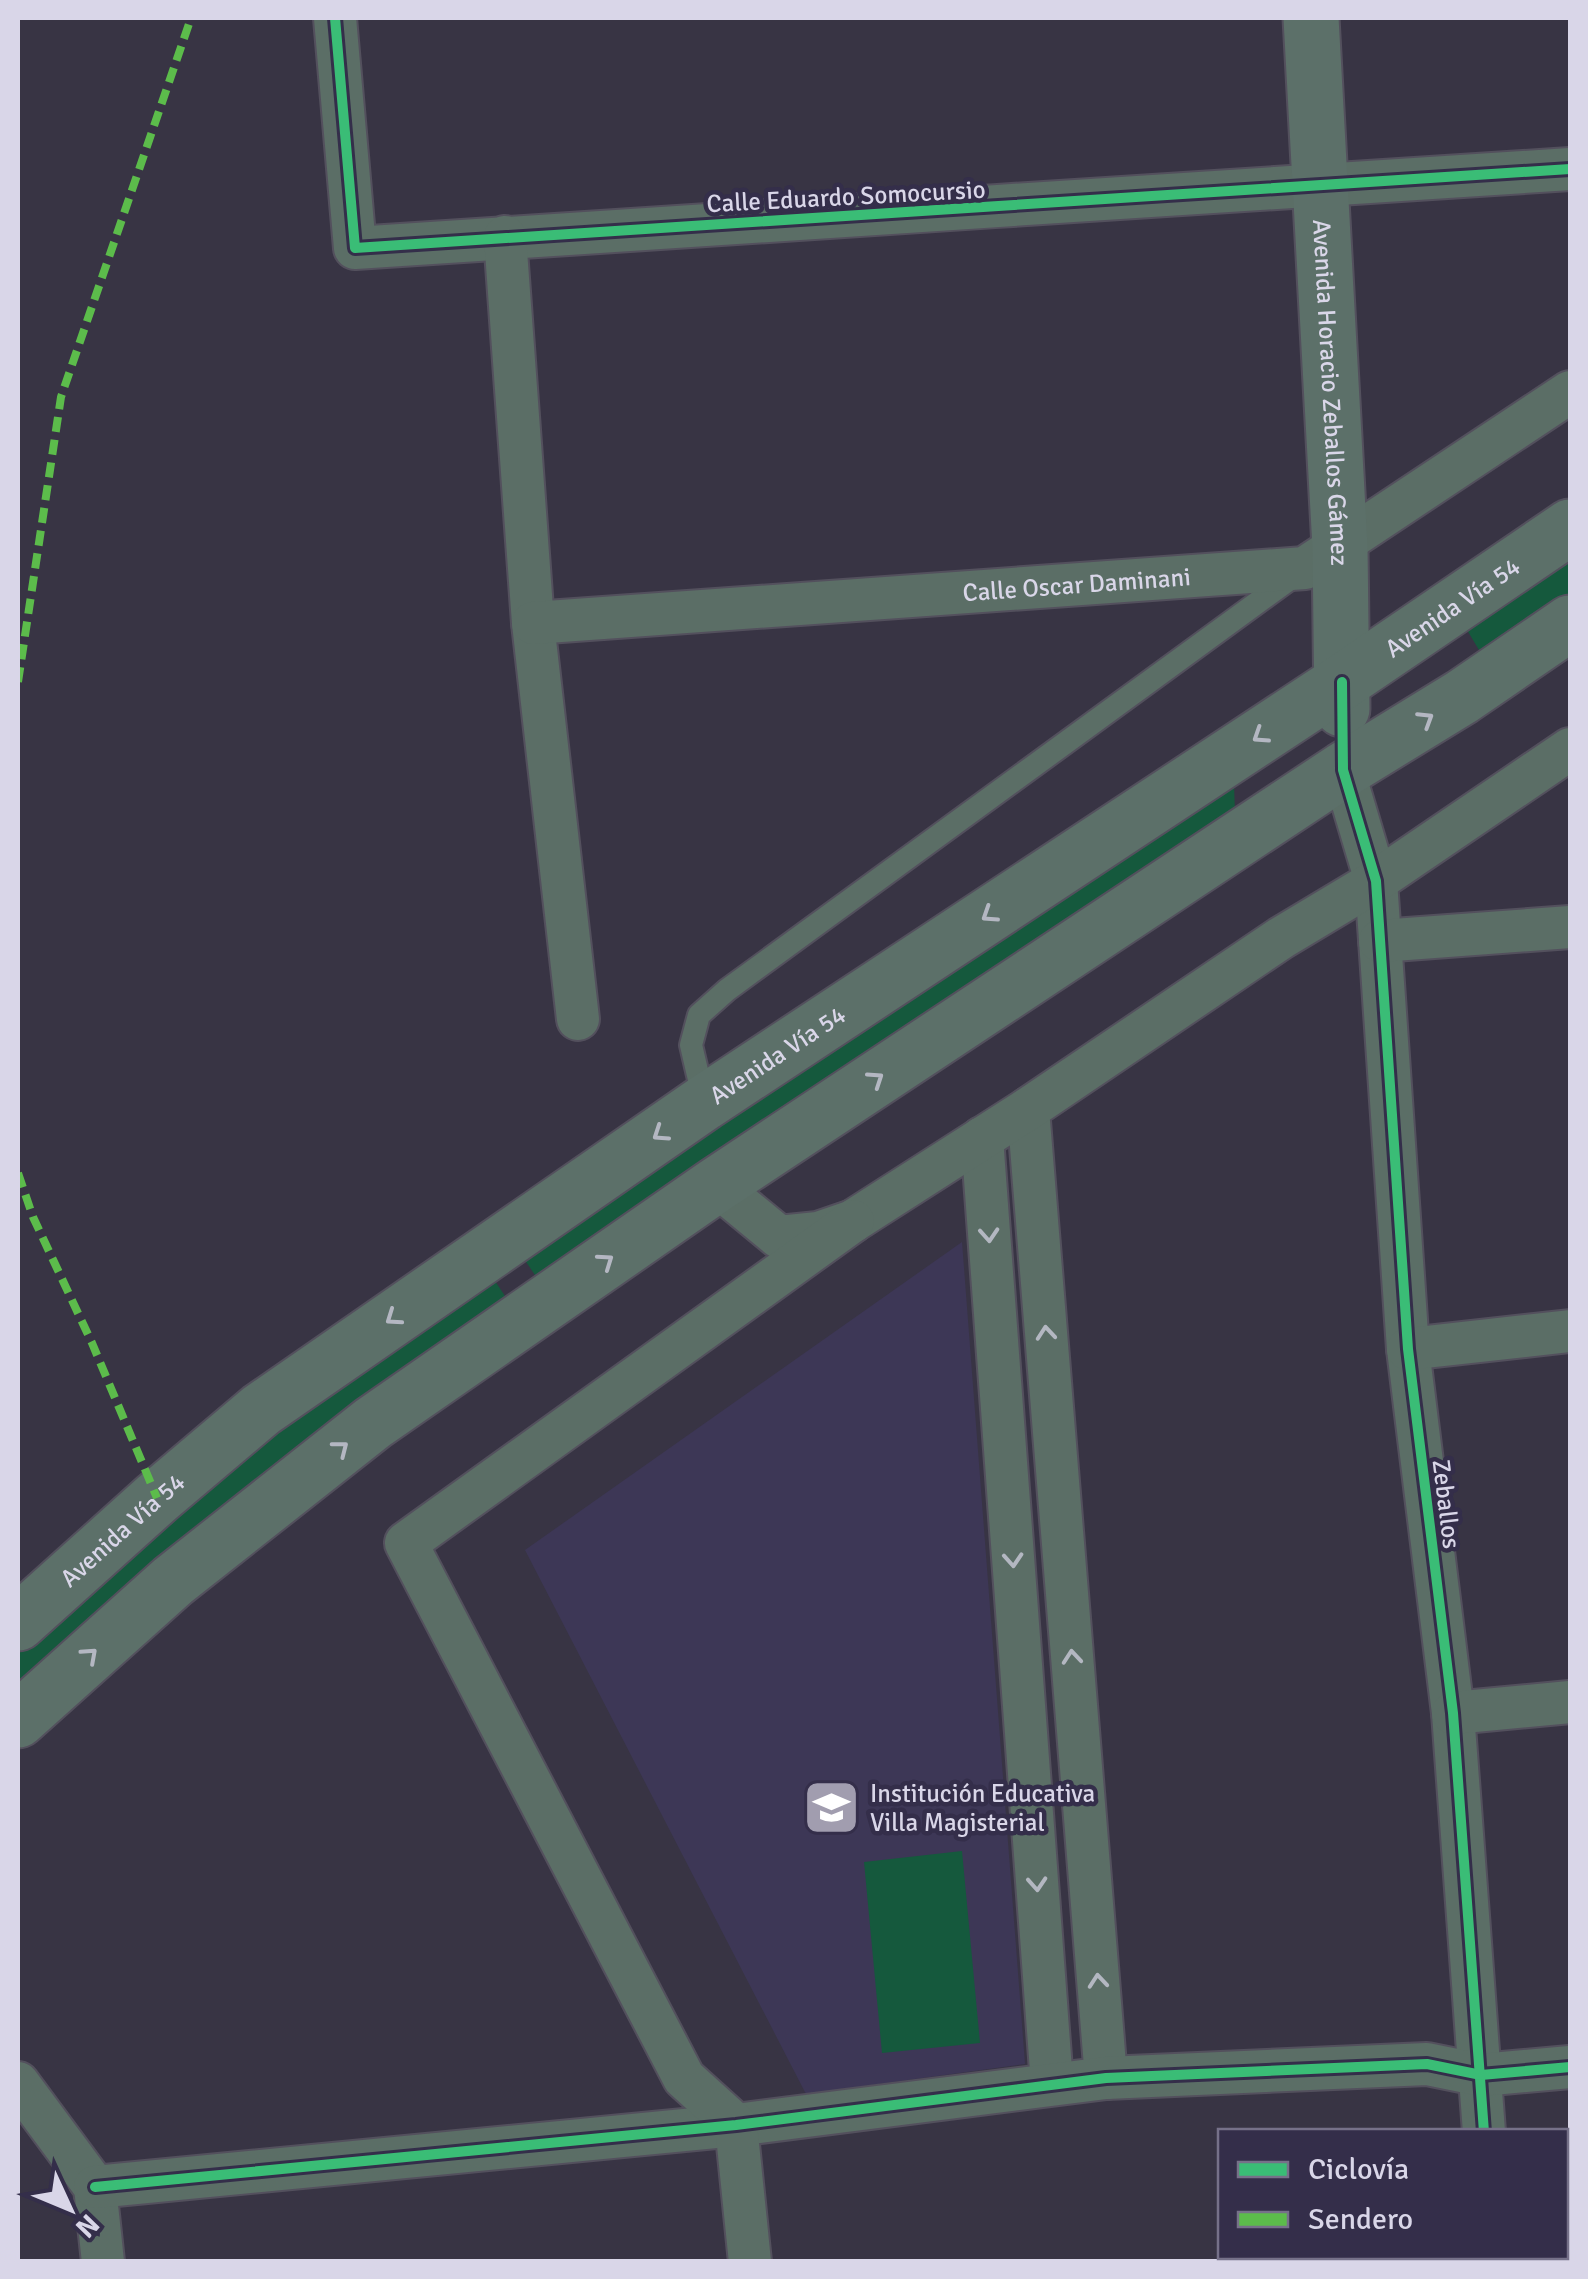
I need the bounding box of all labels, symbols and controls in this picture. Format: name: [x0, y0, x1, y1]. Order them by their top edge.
street label: Calle Eduardo Somocursio: [706, 174, 986, 219]
street label: Avenida Horacio Zeballos Gámez: [1306, 218, 1355, 566]
street label: Avenida Vía 54: [1379, 550, 1526, 664]
street label: Calle Oscar Daminani: [962, 561, 1192, 608]
one-way arrow: [1415, 712, 1433, 731]
one-way arrow: [1253, 724, 1272, 742]
one-way arrow: [982, 903, 1000, 922]
street label: Avenida Vía 54: [704, 999, 852, 1111]
one-way arrow: [864, 1073, 883, 1091]
one-way arrow: [653, 1122, 672, 1140]
one-way arrow: [978, 1228, 999, 1244]
one-way arrow: [595, 1255, 614, 1273]
one-way arrow: [385, 1306, 404, 1324]
one-way arrow: [1036, 1324, 1058, 1340]
one-way arrow: [330, 1443, 348, 1460]
street label: Zeballos: [1426, 1458, 1467, 1551]
street label: Avenida Vía 54: [54, 1466, 191, 1594]
one-way arrow: [1002, 1552, 1023, 1568]
one-way arrow: [1062, 1648, 1084, 1664]
one-way arrow: [78, 1649, 97, 1667]
school or university icon: Institución Educativa Villa Magisterial: [801, 1777, 861, 1837]
place label: Institución Educativa Villa Magisterial: [870, 1778, 1095, 1838]
one-way arrow: [1026, 1876, 1048, 1892]
one-way arrow: [1088, 1972, 1109, 1988]
legend: [1218, 2129, 1568, 2259]
text: Ciclovía: [1308, 2151, 1409, 2188]
north arrow: [20, 2159, 120, 2259]
text: Sendero: [1308, 2201, 1413, 2238]
text: N: [68, 2207, 106, 2244]

